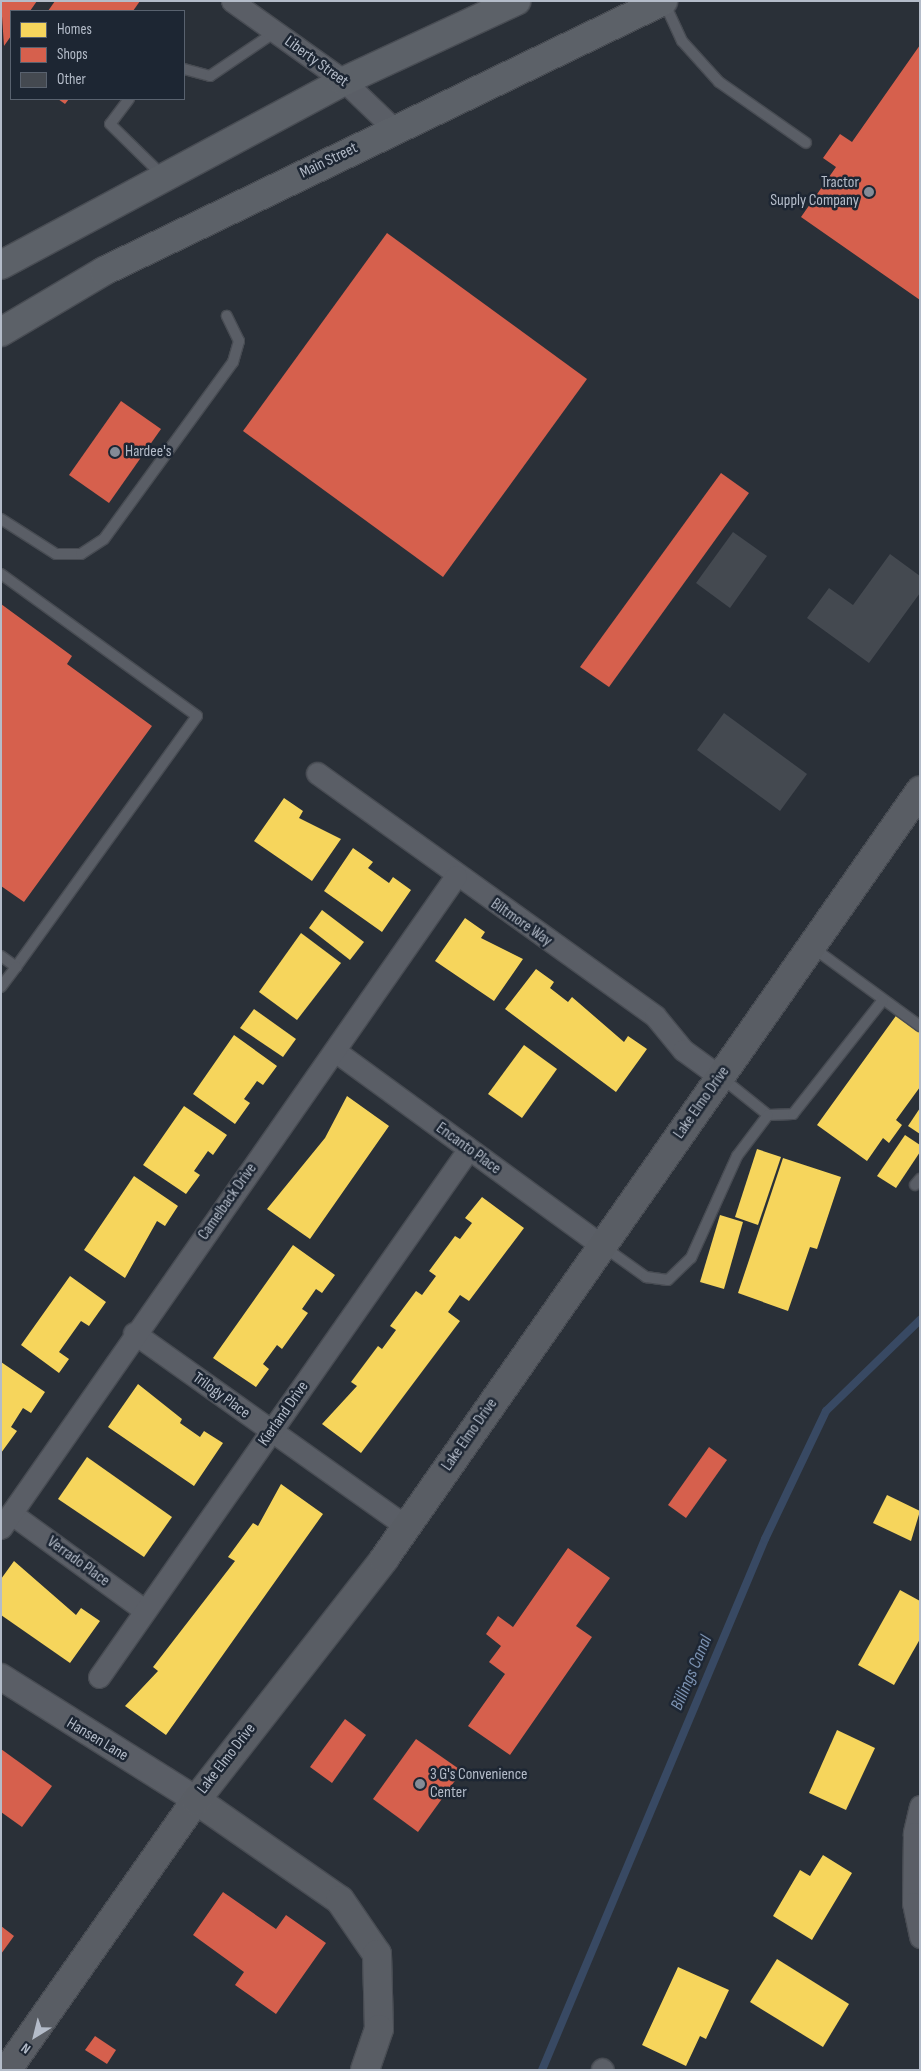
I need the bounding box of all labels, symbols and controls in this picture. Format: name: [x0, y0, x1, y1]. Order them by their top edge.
legend: [10, 10, 185, 100]
text: Homes: [57, 20, 92, 39]
street label: Liberty Street: [280, 32, 352, 92]
text: Shops: [57, 45, 88, 64]
text: Other: [57, 70, 86, 89]
street label: Main Street: [297, 139, 361, 183]
place label: Tractor Supply Company: [770, 173, 859, 211]
marker: Tractor Supply Company: [863, 186, 875, 198]
place label: Hardee's: [125, 442, 171, 462]
marker: Hardee's: [109, 446, 121, 458]
street label: Biltmore Way: [487, 895, 555, 951]
street label: Lake Elmo Drive: [670, 1063, 734, 1143]
street label: Encanto Place: [432, 1119, 504, 1179]
street label: Camelback Drive: [195, 1160, 261, 1244]
street label: Trilogy Place: [189, 1369, 253, 1423]
street label: Kierland Drive: [255, 1378, 313, 1450]
street label: Lake Elmo Drive: [438, 1395, 502, 1475]
street label: Verrado Place: [43, 1533, 113, 1591]
water label: Billings Canal: [667, 1632, 717, 1714]
street label: Hansen Lane: [63, 1714, 131, 1766]
street label: Lake Elmo Drive: [194, 1720, 260, 1798]
place label: 3 G's Convenience Center: [430, 1765, 527, 1803]
marker: 3 G's Convenience Center: [414, 1778, 426, 1790]
north arrow: [10, 2011, 60, 2061]
text: N: [18, 2039, 34, 2058]

